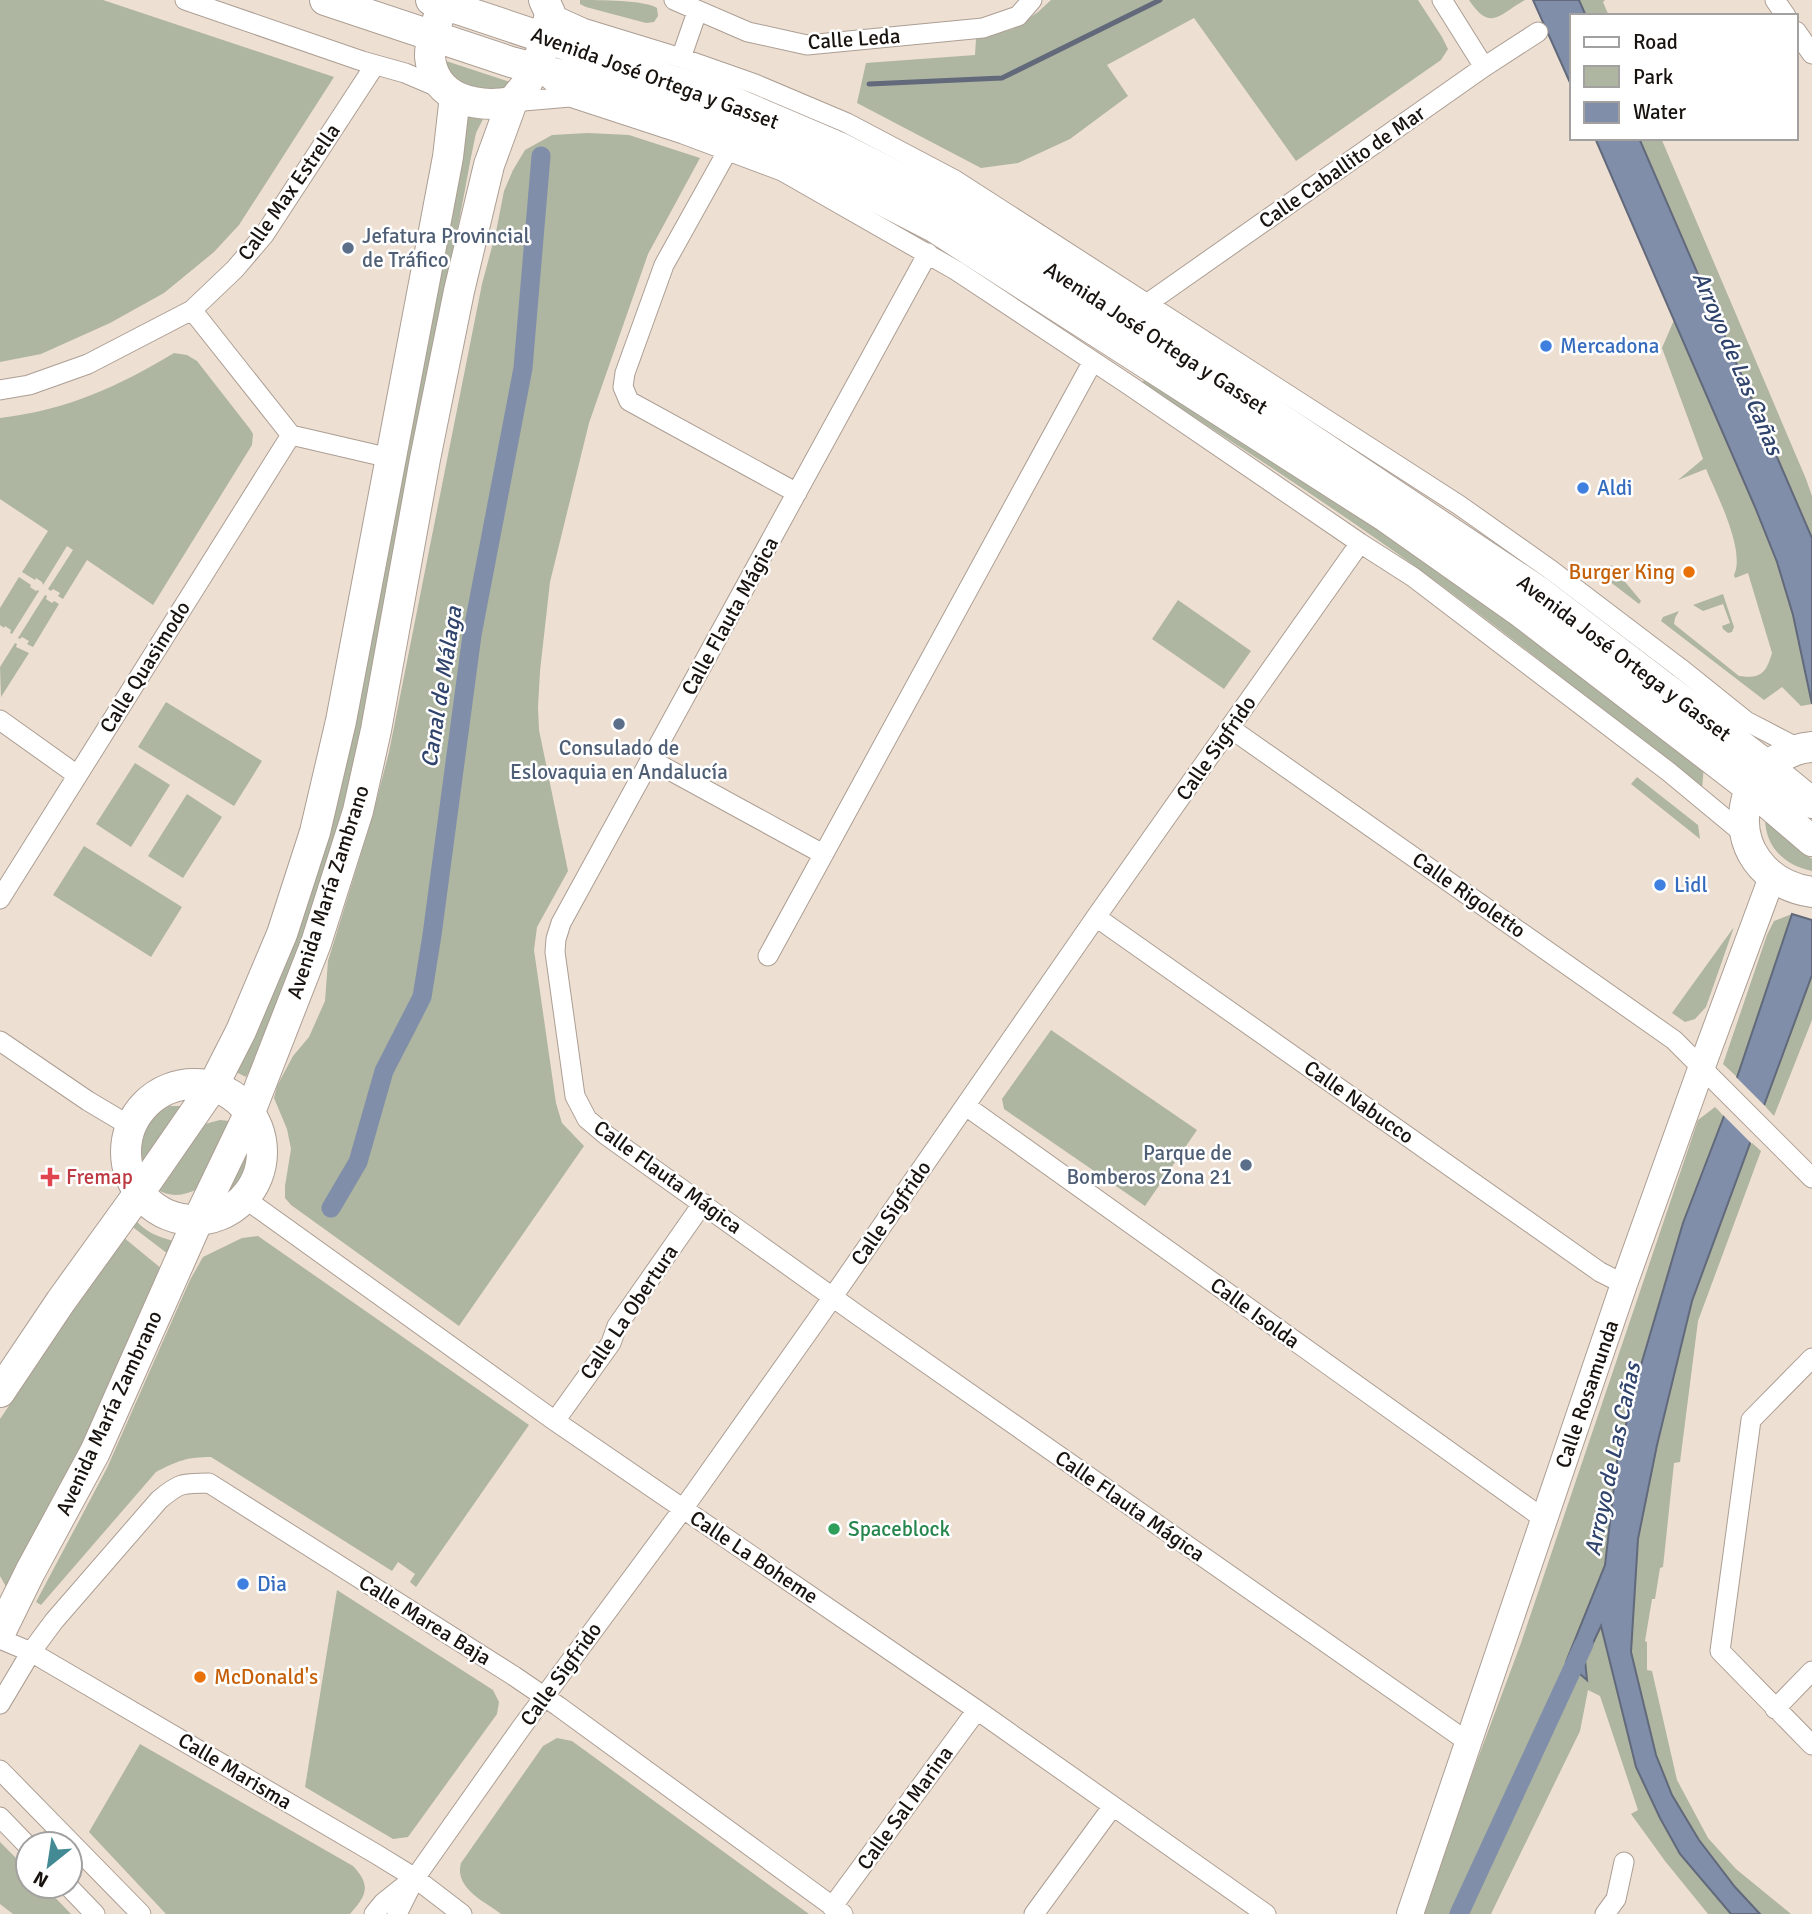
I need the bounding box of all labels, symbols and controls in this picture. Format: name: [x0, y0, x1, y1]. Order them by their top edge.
legend: [1570, 14, 1798, 140]
street label: Avenida José Ortega y Gasset: [528, 21, 782, 135]
street label: Calle Leda: [807, 23, 901, 55]
text: Road: [1633, 29, 1678, 55]
text: Park: [1633, 64, 1674, 90]
text: Water: [1633, 99, 1686, 125]
street label: Calle Caballito de Mar: [1254, 100, 1430, 234]
street label: Calle Max Estrella: [232, 119, 346, 265]
place label: Jefatura Provincial de Tráfico: [362, 223, 530, 273]
marker: Jefatura Provincial de Tráfico: [340, 240, 356, 256]
street label: Avenida José Ortega y Gasset: [1039, 256, 1273, 420]
water label: Arroyo de Las Cañas: [1686, 267, 1790, 461]
place label: Mercadona: [1560, 333, 1659, 359]
marker: Mercadona: [1538, 338, 1554, 354]
place label: Aldi: [1597, 475, 1632, 501]
marker: Aldi: [1575, 480, 1591, 496]
street label: Calle Flauta Mágica: [676, 532, 784, 700]
place label: Burger King: [1569, 559, 1675, 585]
marker: Burger King: [1681, 564, 1697, 580]
street label: Avenida José Ortega y Gasset: [1512, 569, 1736, 747]
street label: Calle Quasimodo: [94, 596, 196, 738]
water label: Canal de Málaga: [414, 603, 469, 770]
street label: Calle Sigfrido: [1170, 691, 1262, 805]
marker: Consulado de Eslovaquia en Andalucía: [611, 716, 627, 732]
place label: Consulado de Eslovaquia en Andalucía: [510, 735, 728, 785]
street label: Avenida María Zambrano: [281, 782, 375, 1002]
street label: Calle Rigoletto: [1407, 846, 1531, 944]
place label: Lidl: [1674, 872, 1708, 898]
marker: Lidl: [1652, 877, 1668, 893]
street label: Calle Nabucco: [1299, 1055, 1419, 1149]
street label: Calle Flauta Mágica: [589, 1114, 747, 1240]
place label: Parque de Bomberos Zona 21: [1066, 1140, 1232, 1190]
street label: Calle Sigfrido: [845, 1156, 937, 1270]
marker: Parque de Bomberos Zona 21: [1238, 1157, 1254, 1173]
place label: Fremap: [66, 1164, 133, 1190]
marker: Fremap: [40, 1167, 60, 1187]
street label: Calle La Obertura: [574, 1240, 684, 1384]
street label: Calle Isolda: [1205, 1272, 1305, 1354]
street label: Avenida María Zambrano: [50, 1306, 168, 1520]
street label: Calle Rosamunda: [1550, 1317, 1624, 1471]
water label: Arroyo de Las Cañas: [1578, 1358, 1648, 1558]
street label: Calle Flauta Mágica: [1050, 1445, 1210, 1567]
street label: Calle La Boheme: [685, 1505, 823, 1609]
place label: Spaceblock: [848, 1516, 950, 1542]
marker: Spaceblock: [826, 1521, 842, 1537]
street label: Calle Marea Baja: [354, 1569, 496, 1671]
place label: Dia: [257, 1571, 287, 1597]
marker: Dia: [235, 1576, 251, 1592]
street label: Calle Sigfrido: [515, 1617, 607, 1731]
place label: McDonald's: [214, 1664, 318, 1690]
marker: McDonald's: [192, 1669, 208, 1685]
street label: Calle Marisma: [173, 1727, 297, 1815]
street label: Calle Sal Marina: [851, 1741, 959, 1875]
north arrow: [14, 1830, 84, 1900]
text: N: [29, 1865, 53, 1893]

